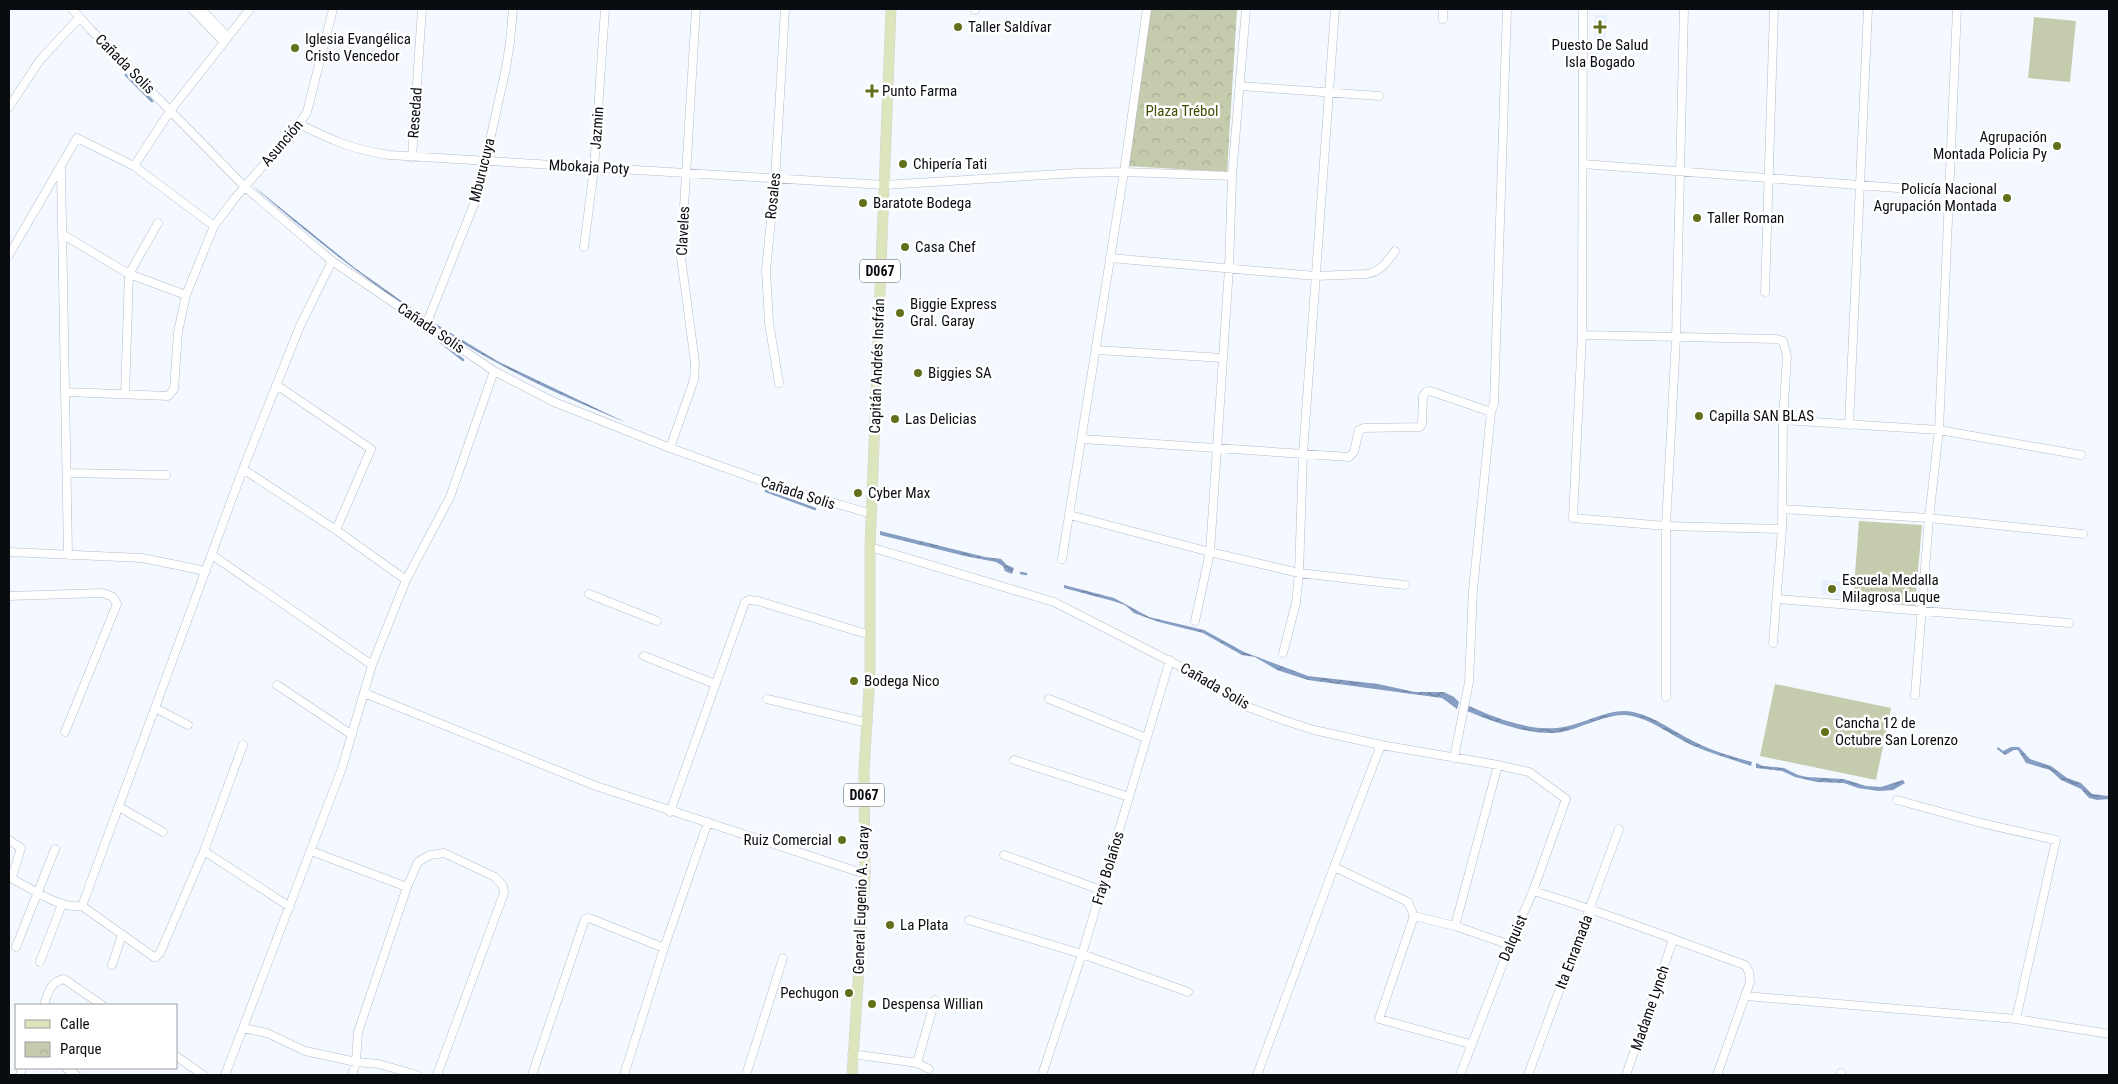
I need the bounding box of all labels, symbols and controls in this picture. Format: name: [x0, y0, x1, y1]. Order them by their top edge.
place label: Taller Saldívar: [968, 18, 1052, 36]
marker: Puesto De Salud Isla Bogado: [1593, 20, 1607, 34]
marker: Taller Saldívar: [952, 21, 964, 33]
street label: Cañada Solis: [91, 30, 159, 98]
place label: Iglesia Evangélica Cristo Vencedor: [305, 30, 411, 65]
place label: Puesto De Salud Isla Bogado: [1552, 36, 1648, 71]
marker: Iglesia Evangélica Cristo Vencedor: [289, 42, 301, 54]
place label: Punto Farma: [882, 82, 957, 100]
marker: Punto Farma: [866, 85, 878, 97]
street label: Resedad: [404, 87, 426, 139]
park label: Plaza Trébol: [1146, 102, 1218, 120]
street label: Jazmin: [587, 106, 607, 150]
street label: Asunción: [257, 116, 307, 170]
place label: Agrupación Montada Policia Py: [1933, 128, 2047, 163]
street label: Mburucuya: [465, 136, 499, 204]
marker: Agrupación Montada Policia Py: [2051, 140, 2063, 152]
place label: Chipería Tati: [913, 155, 987, 173]
street label: Mbokaja Poty: [548, 156, 630, 178]
marker: Chipería Tati: [897, 158, 909, 170]
street label: Rosales: [762, 172, 784, 220]
place label: Policía Nacional Agrupación Montada: [1874, 180, 1997, 215]
marker: Policía Nacional Agrupación Montada: [2001, 192, 2013, 204]
place label: Baratote Bodega: [873, 194, 971, 212]
marker: Baratote Bodega: [857, 197, 869, 209]
street label: Claveles: [673, 206, 693, 256]
place label: Taller Roman: [1707, 209, 1784, 227]
marker: Taller Roman: [1691, 212, 1703, 224]
place label: Casa Chef: [915, 238, 976, 256]
marker: Casa Chef: [899, 241, 911, 253]
road number: D067: [860, 260, 900, 282]
place label: Biggie Express Gral. Garay: [910, 295, 997, 330]
street label: Capitán Andrés Insfrán: [866, 298, 888, 434]
street label: Cañada Solis: [394, 299, 468, 357]
marker: Biggie Express Gral. Garay: [894, 307, 906, 319]
place label: Biggies SA: [928, 364, 992, 382]
marker: Biggies SA: [912, 367, 924, 379]
place label: Capilla SAN BLAS: [1709, 407, 1814, 425]
place label: Las Delicias: [905, 410, 977, 428]
marker: Capilla SAN BLAS: [1693, 410, 1705, 422]
marker: Las Delicias: [889, 413, 901, 425]
street label: Cañada Solis: [758, 473, 838, 514]
place label: Cyber Max: [868, 484, 931, 502]
marker: Cyber Max: [852, 487, 864, 499]
place label: Escuela Medalla Milagrosa Luque: [1842, 571, 1940, 606]
marker: Escuela Medalla Milagrosa Luque: [1826, 583, 1838, 595]
street label: Cañada Solis: [1177, 659, 1253, 713]
place label: Bodega Nico: [864, 672, 939, 690]
marker: Bodega Nico: [848, 675, 860, 687]
place label: Cancha 12 de Octubre San Lorenzo: [1835, 714, 1958, 749]
marker: Cancha 12 de Octubre San Lorenzo: [1819, 726, 1831, 738]
road number: D067: [844, 784, 884, 806]
street label: General Eugenio A. Garay: [849, 825, 873, 975]
street label: Fray Bolaños: [1088, 829, 1128, 907]
place label: Ruiz Comercial: [744, 831, 832, 849]
marker: Ruiz Comercial: [836, 834, 848, 846]
street label: Dalquist: [1495, 912, 1531, 964]
street label: Ita Enramada: [1552, 912, 1596, 992]
place label: La Plata: [900, 916, 948, 934]
marker: La Plata: [884, 919, 896, 931]
street label: Madame Lynch: [1627, 963, 1673, 1053]
place label: Pechugon: [780, 984, 839, 1002]
marker: Pechugon: [843, 987, 855, 999]
place label: Despensa Willian: [882, 995, 983, 1013]
marker: Despensa Willian: [866, 998, 878, 1010]
legend: [15, 1004, 178, 1069]
text: Calle: [60, 1015, 90, 1033]
text: Parque: [60, 1040, 102, 1058]

